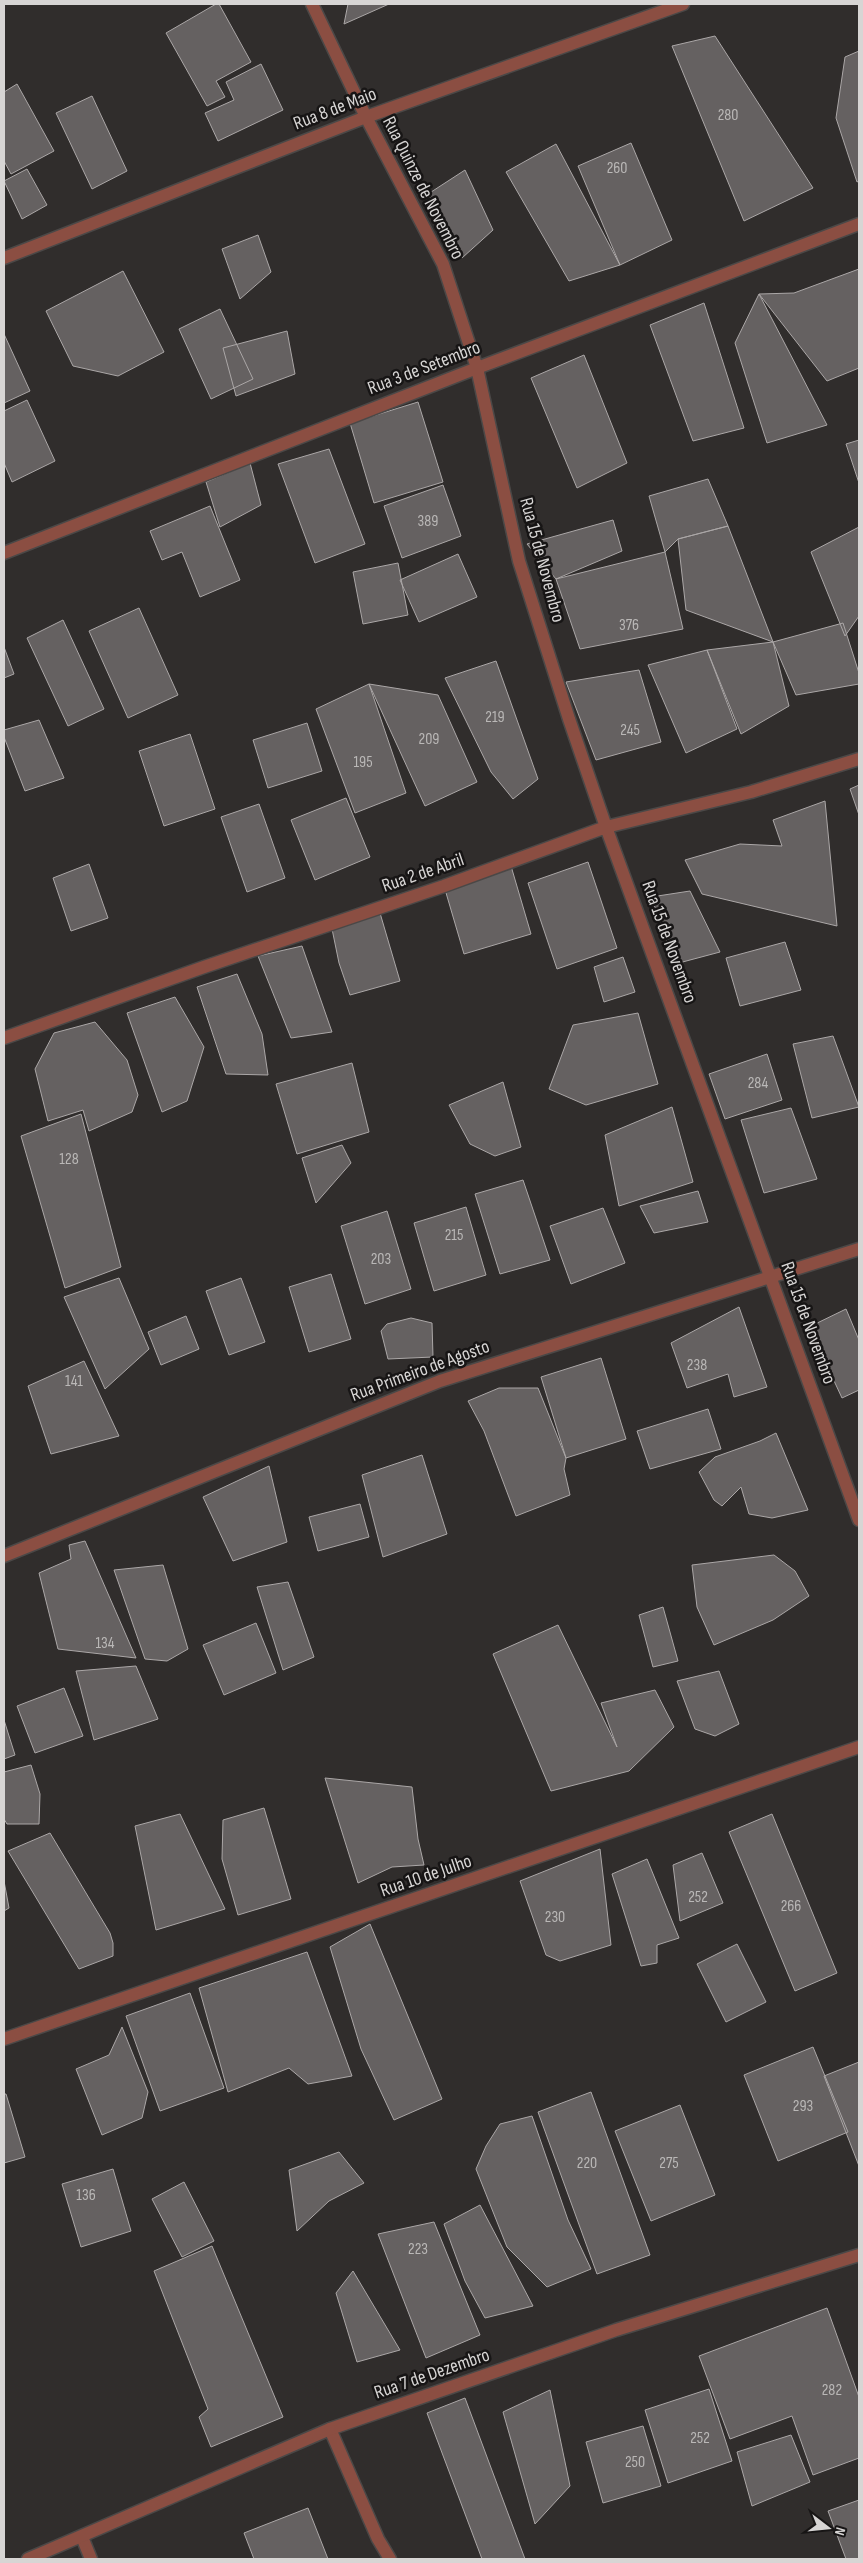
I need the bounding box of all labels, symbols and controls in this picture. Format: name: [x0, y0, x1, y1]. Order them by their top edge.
street label: Rua 8 de Maio: [290, 83, 380, 135]
house number: 280: [718, 106, 738, 125]
street label: Rua Quinze de Novembro: [377, 113, 469, 263]
house number: 260: [607, 159, 627, 178]
street label: Rua 3 de Setembro: [364, 336, 484, 400]
street label: Rua 15 de Novembro: [514, 495, 570, 625]
house number: 389: [418, 512, 438, 531]
house number: 376: [619, 616, 639, 635]
house number: 219: [485, 708, 505, 727]
house number: 245: [620, 721, 640, 740]
house number: 209: [419, 730, 439, 749]
house number: 195: [353, 753, 373, 772]
street label: Rua 2 de Abril: [379, 848, 467, 898]
street label: Rua 15 de Novembro: [636, 878, 702, 1006]
house number: 284: [748, 1074, 769, 1093]
house number: 128: [59, 1150, 79, 1169]
house number: 215: [445, 1226, 463, 1245]
house number: 203: [371, 1250, 391, 1269]
street label: Rua 15 de Novembro: [775, 1259, 841, 1387]
street label: Rua Primeiro de Agosto: [347, 1335, 493, 1407]
house number: 238: [687, 1356, 707, 1375]
house number: 141: [65, 1372, 83, 1391]
house number: 134: [95, 1634, 115, 1653]
street label: Rua 10 de Julho: [377, 1850, 475, 1902]
house number: 252: [688, 1888, 708, 1907]
house number: 266: [781, 1897, 801, 1916]
house number: 230: [545, 1908, 565, 1927]
house number: 293: [793, 2097, 813, 2116]
house number: 220: [577, 2154, 597, 2173]
house number: 275: [659, 2154, 679, 2173]
house number: 136: [76, 2186, 96, 2205]
house number: 223: [408, 2240, 428, 2259]
street label: Rua 7 de Dezembro: [371, 2344, 493, 2404]
house number: 282: [822, 2381, 842, 2400]
house number: 252: [690, 2429, 710, 2448]
house number: 250: [625, 2453, 645, 2472]
north arrow: [803, 2503, 853, 2553]
text: N: [831, 2526, 849, 2537]

